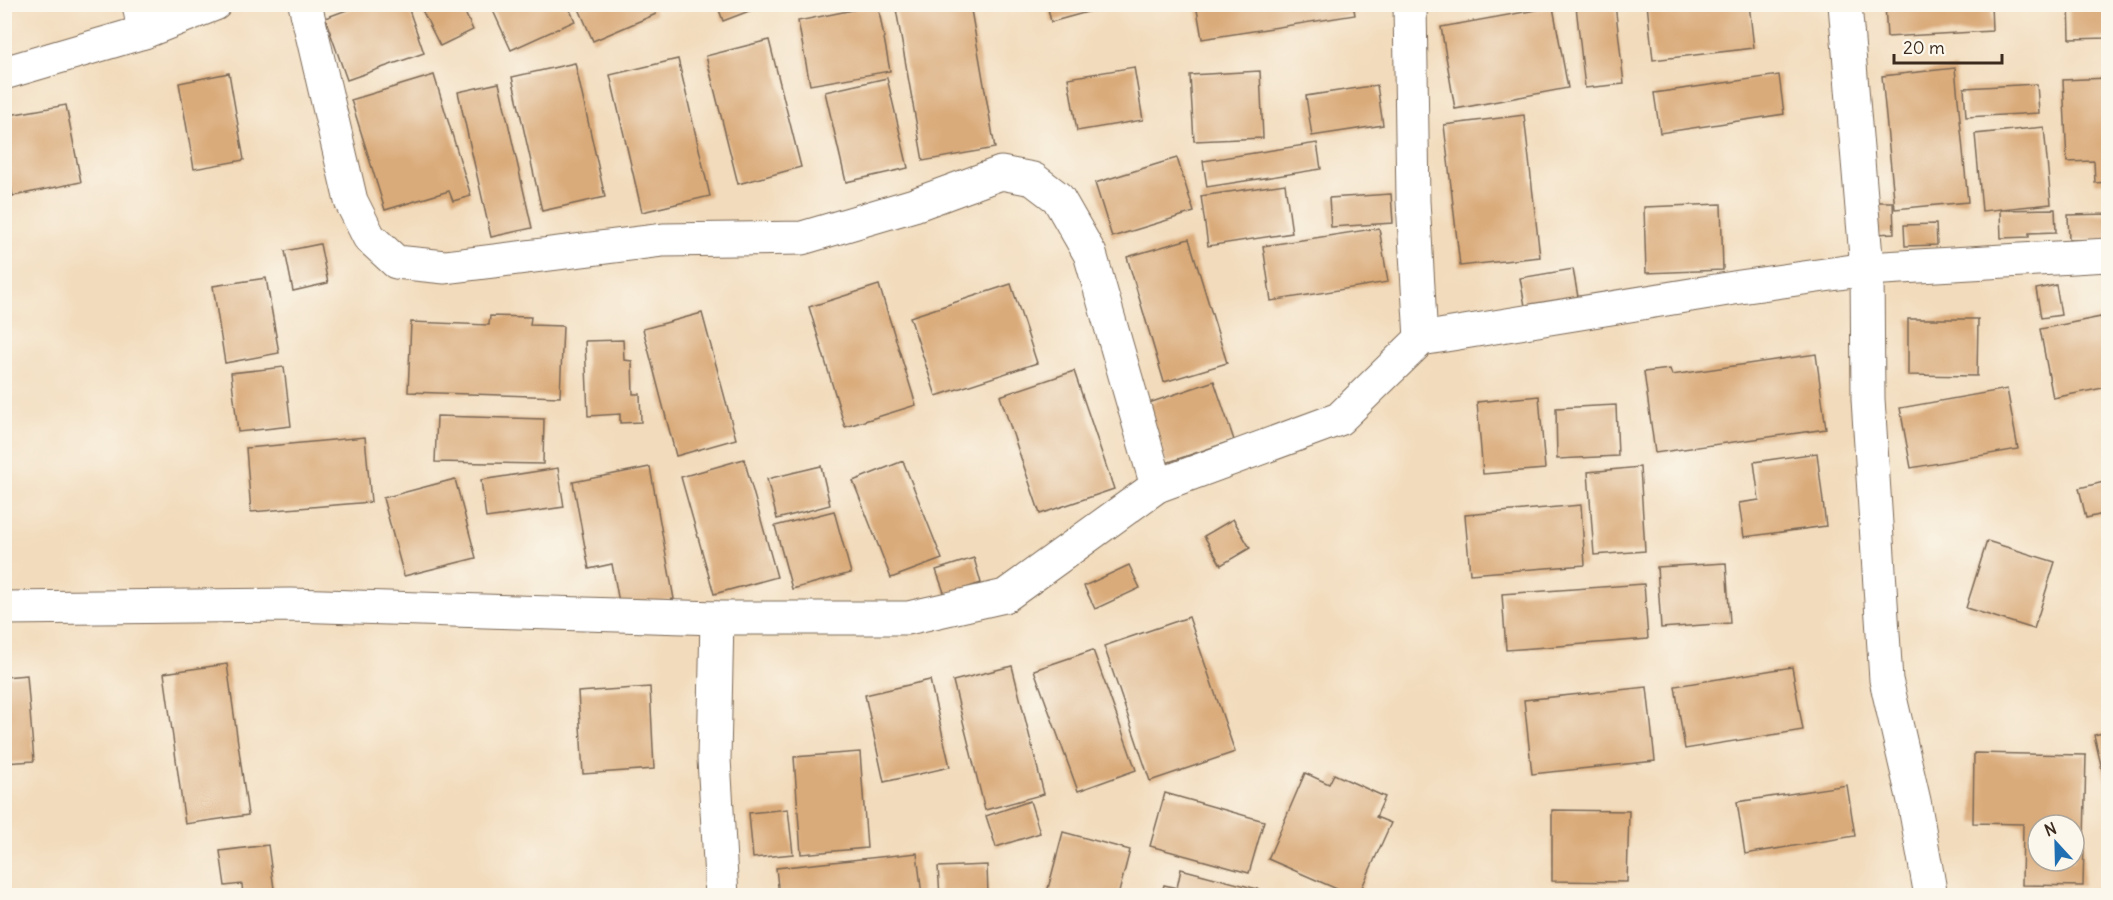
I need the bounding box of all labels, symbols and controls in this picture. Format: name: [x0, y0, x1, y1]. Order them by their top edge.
scale bar: [1894, 27, 2002, 65]
text: 20 m: [1903, 36, 1945, 59]
north arrow: [2026, 813, 2086, 873]
text: N: [2042, 818, 2059, 840]

